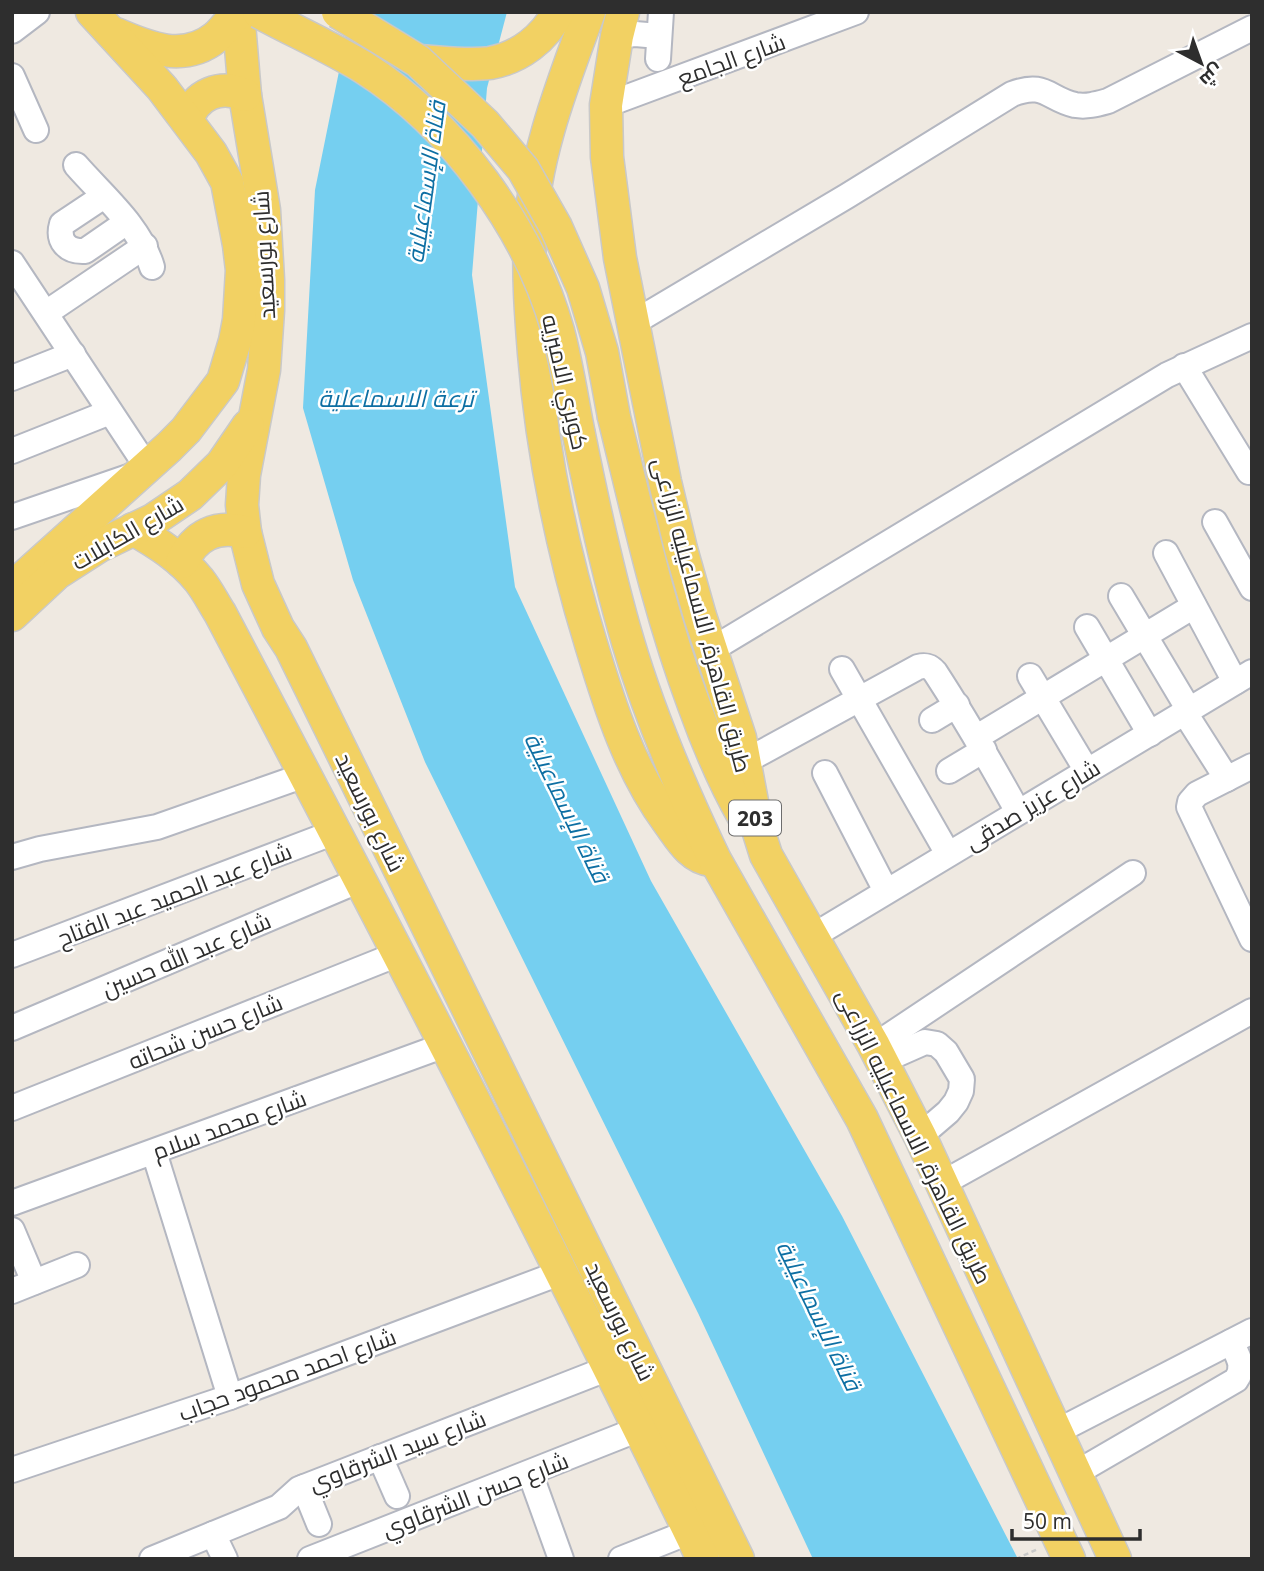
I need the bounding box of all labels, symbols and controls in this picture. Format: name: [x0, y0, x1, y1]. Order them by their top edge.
street label: شارع الجامع: [672, 25, 790, 94]
north arrow: [1166, 28, 1236, 98]
text: ش: [1194, 58, 1230, 94]
water label: قناة الإسماعيلية: [397, 97, 453, 265]
street label: شارع بورسعيد: [244, 190, 283, 320]
street label: كوبري الاميريه: [532, 311, 597, 454]
water label: ترعة الاسماعلية: [318, 381, 478, 414]
street label: طريق القاهرة, الاسماعيليه الزراعى: [646, 454, 760, 776]
street label: شارع الكابلات: [65, 487, 189, 578]
water label: قناة الإسماعيلية: [517, 726, 619, 889]
street label: شارع بورسعيد: [328, 747, 414, 877]
street label: شارع عزيز صدقى: [958, 751, 1106, 858]
road number: 203: [729, 800, 781, 836]
street label: شارع عبد الحميد عبد الفتاح: [52, 834, 296, 954]
street label: شارع عبد الله حسين: [96, 904, 276, 1005]
street label: طريق القاهرة, الاسماعيليه الزراعى: [829, 983, 1001, 1289]
street label: شارع حسن شحاته: [123, 985, 287, 1077]
street label: شارع محمد سلام: [147, 1081, 311, 1168]
water label: قناة الإسماعيلية: [769, 1234, 871, 1397]
street label: شارع بورسعيد: [578, 1256, 664, 1386]
street label: شارع احمد محمود حجاب: [174, 1320, 401, 1429]
street label: شارع سيد الشرقاوي: [304, 1402, 491, 1501]
street label: شارع حسن الشرقاوي: [377, 1444, 574, 1547]
scale bar: [1012, 1498, 1140, 1542]
text: 50 m: [1023, 1507, 1072, 1535]

